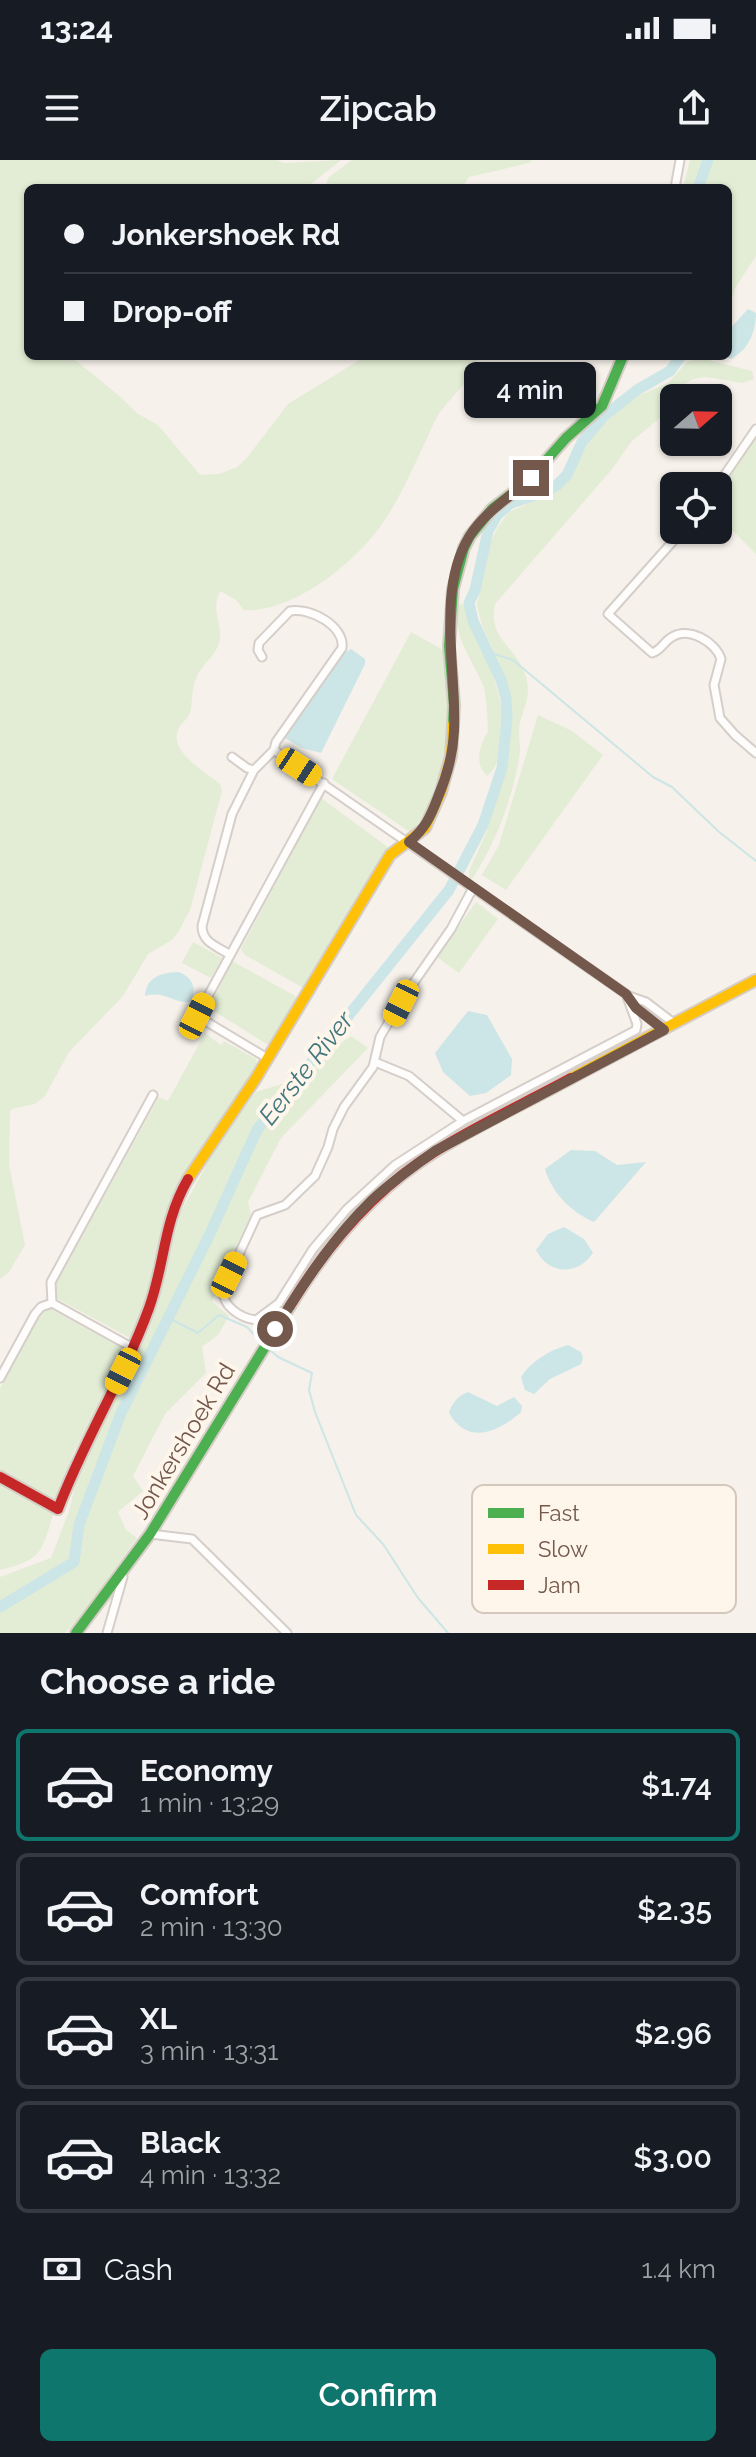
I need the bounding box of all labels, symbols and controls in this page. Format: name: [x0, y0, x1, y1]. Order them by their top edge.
text: 13:24: [40, 11, 113, 46]
icon: menu: [40, 86, 84, 130]
icon: share: [672, 86, 716, 130]
text: Zipcab: [319, 87, 437, 129]
text: Jonkershoek Rd: [112, 217, 340, 252]
text: Drop-off: [112, 294, 232, 329]
callout: 4 min: [465, 362, 597, 418]
text: 4 min: [496, 375, 564, 405]
north arrow: [660, 384, 732, 456]
map controls: [660, 384, 732, 544]
route end: [513, 460, 549, 496]
button: locate: [660, 472, 732, 544]
car: [272, 744, 326, 790]
car: [380, 976, 422, 1030]
car: [175, 989, 219, 1043]
water label: Eerste River: [253, 1005, 360, 1131]
car: [208, 1248, 250, 1302]
route start: [257, 1311, 293, 1347]
car: [101, 1344, 145, 1398]
street label: Jonkershoek Rd: [125, 1358, 241, 1524]
legend: [472, 1485, 736, 1613]
text: Fast: [538, 1500, 580, 1526]
text: Slow: [538, 1536, 588, 1562]
text: Jam: [538, 1572, 581, 1598]
text: Choose a ride: [40, 1660, 275, 1702]
icon: car: [44, 1749, 116, 1821]
text: Economy: [140, 1753, 273, 1788]
text: $1.74: [641, 1768, 712, 1803]
text: 1 min · 13:29: [140, 1788, 279, 1818]
icon: car: [44, 1873, 116, 1945]
text: Comfort: [140, 1877, 259, 1912]
text: $2.35: [637, 1892, 712, 1927]
text: 2 min · 13:30: [140, 1912, 283, 1942]
icon: car: [44, 1997, 116, 2069]
text: XL: [140, 2001, 177, 2036]
text: $2.96: [634, 2016, 712, 2051]
text: 3 min · 13:31: [140, 2036, 278, 2066]
icon: car: [44, 2121, 116, 2193]
text: Black: [140, 2125, 221, 2160]
text: $3.00: [634, 2140, 712, 2175]
text: 4 min · 13:32: [140, 2160, 281, 2190]
icon: cash: [40, 2247, 84, 2291]
text: Cash: [104, 2252, 173, 2287]
text: 1.4 km: [641, 2254, 716, 2284]
button: Confirm: [40, 2349, 716, 2441]

